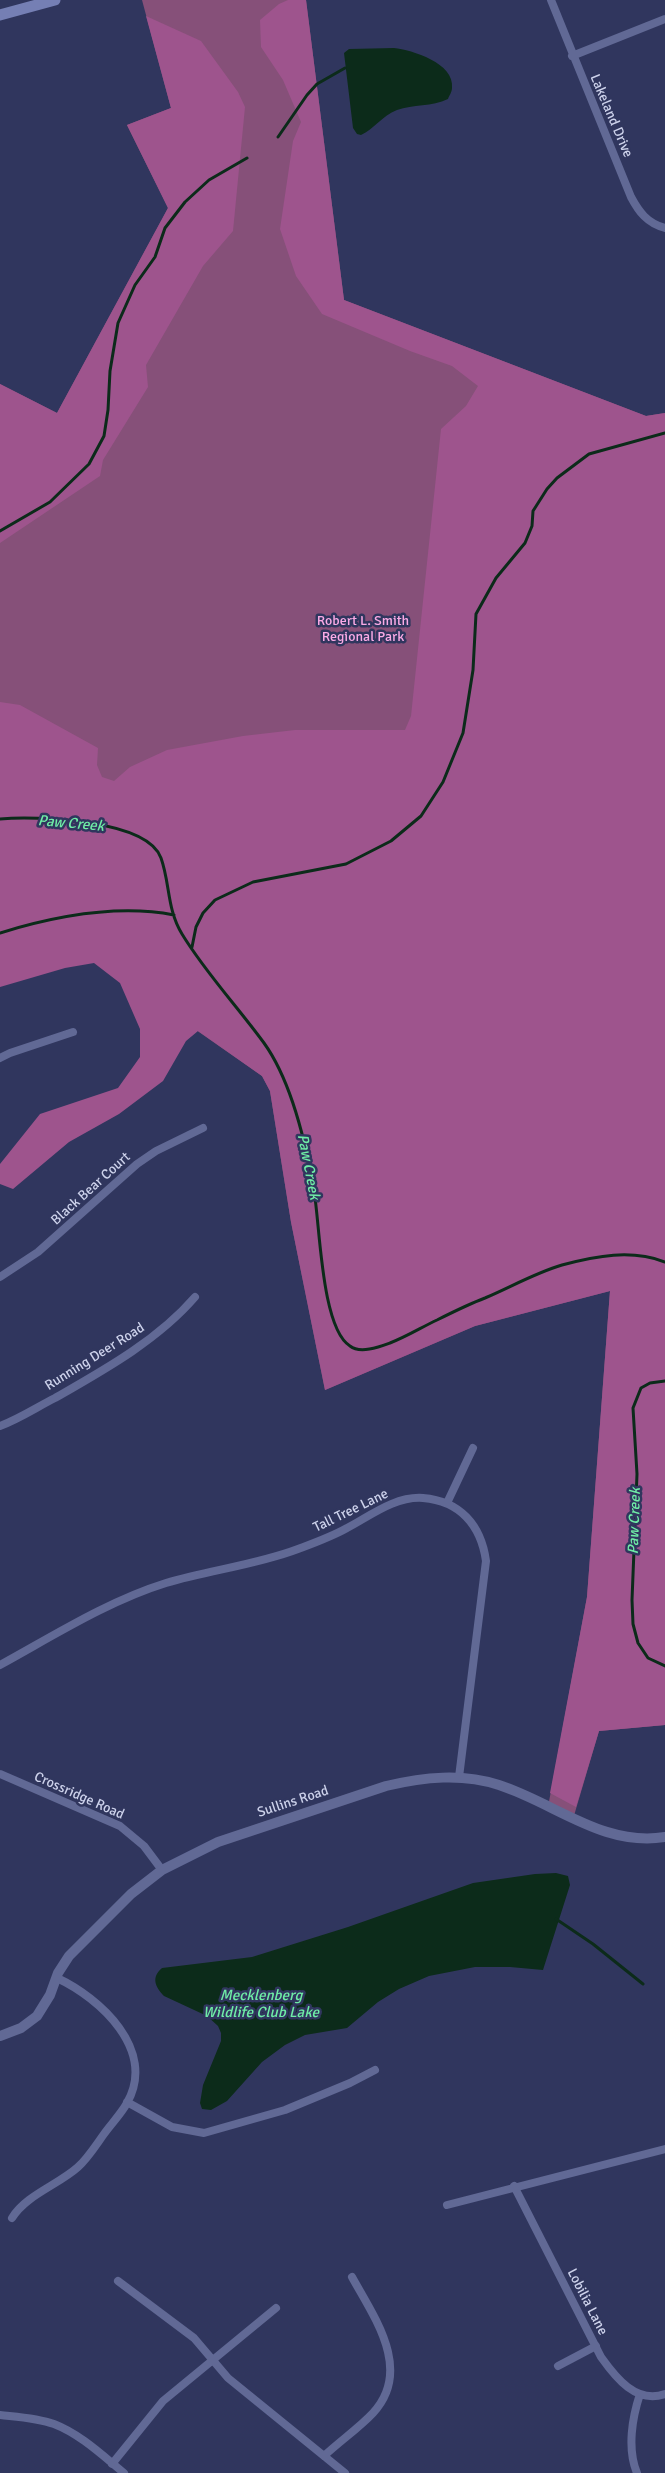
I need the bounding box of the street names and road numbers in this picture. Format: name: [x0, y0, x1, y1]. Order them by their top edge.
street label: Lakeland Drive: [586, 72, 636, 160]
street label: Black Bear Court: [48, 1149, 134, 1229]
street label: Running Deer Road: [42, 1320, 148, 1394]
street label: Tall Tree Lane: [311, 1486, 391, 1536]
street label: Crossridge Road: [31, 1769, 127, 1823]
street label: Sullins Road: [255, 1783, 331, 1821]
street label: Lobilia Lane: [563, 2266, 611, 2338]

